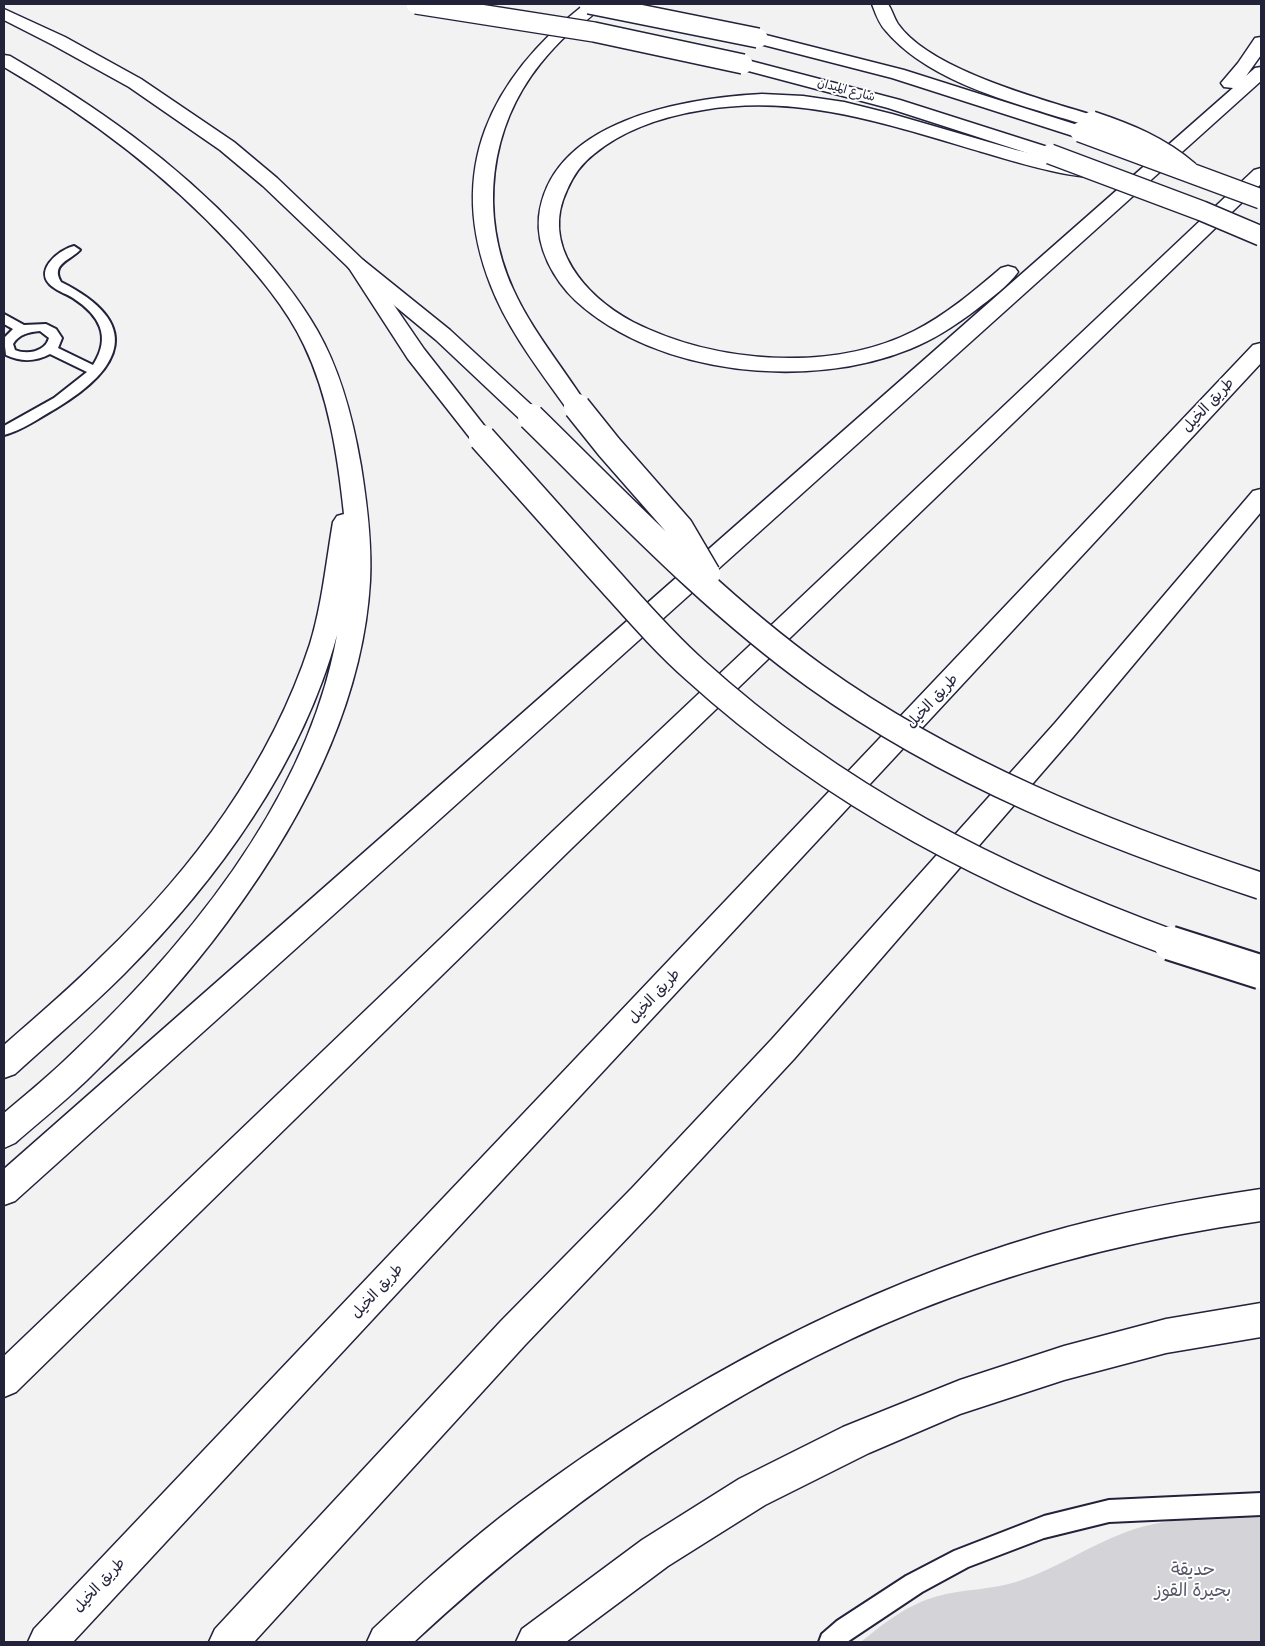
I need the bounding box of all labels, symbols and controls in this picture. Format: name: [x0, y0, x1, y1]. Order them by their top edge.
street label: شارع الميدان: [816, 76, 876, 106]
street label: طريق الخيل: [1179, 375, 1239, 437]
street label: طريق الخيل: [903, 671, 963, 733]
street label: طريق الخيل: [625, 966, 685, 1028]
street label: طريق الخيل: [348, 1261, 408, 1323]
street label: طريق الخيل: [70, 1555, 130, 1617]
park label: حديقة بحيرة القوز: [1155, 1560, 1231, 1602]

